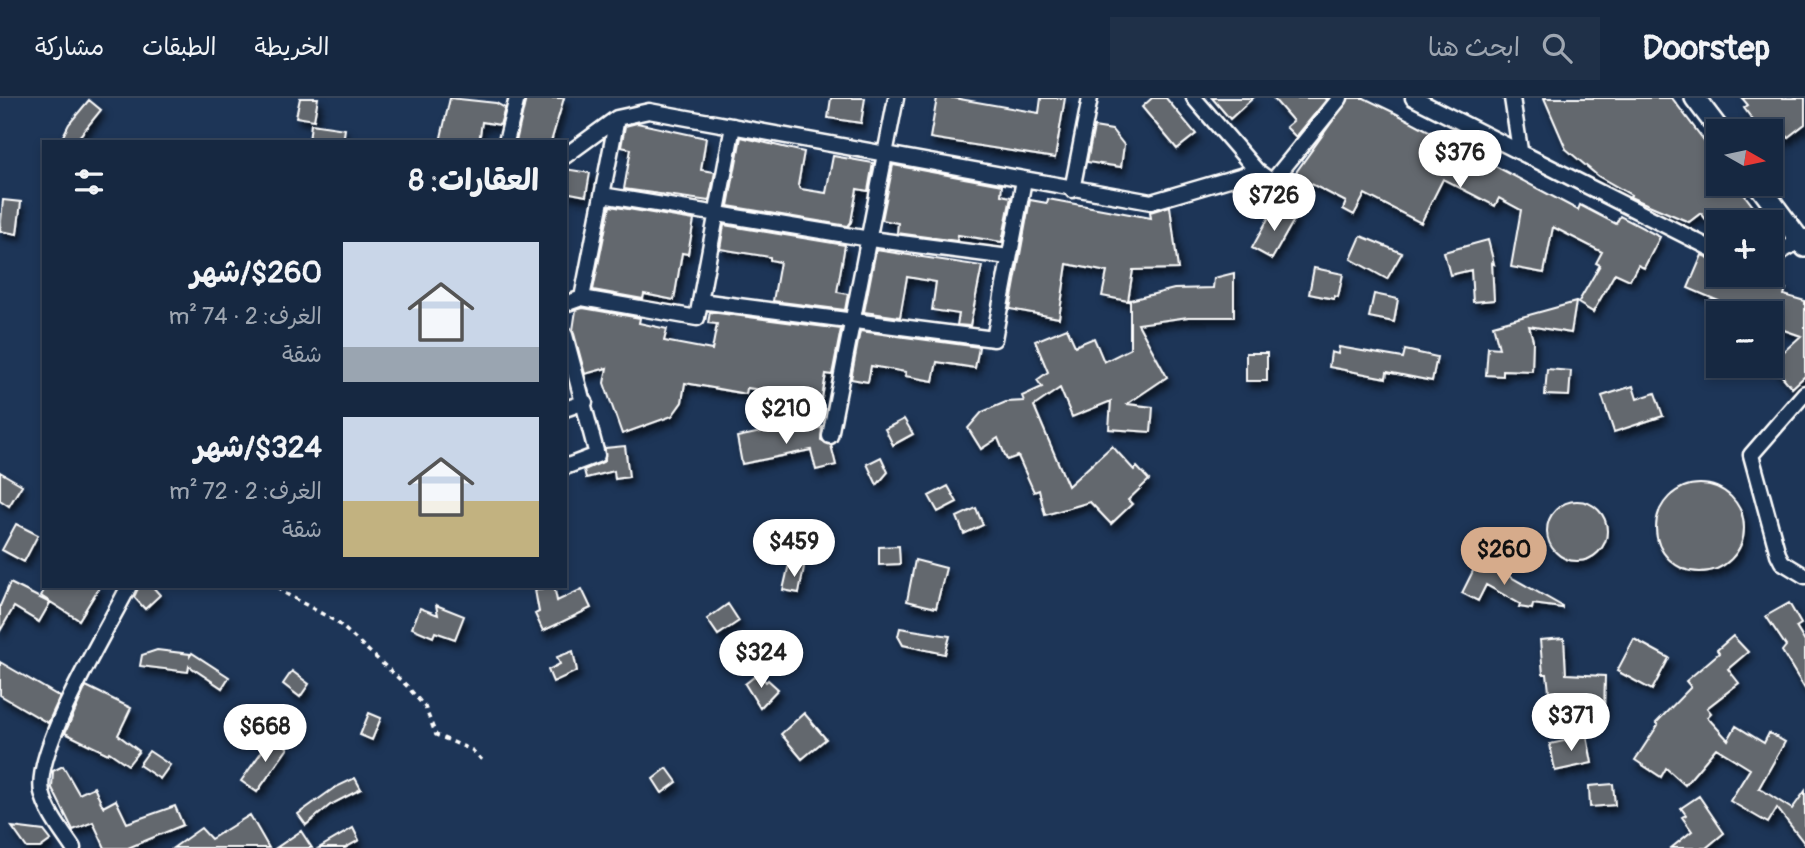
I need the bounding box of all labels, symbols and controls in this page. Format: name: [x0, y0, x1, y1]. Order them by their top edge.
search box: [1110, 17, 1600, 80]
text: Doorstep: [1642, 28, 1770, 69]
icon: search: [1538, 29, 1576, 67]
text: ابحث هنا: [1428, 32, 1520, 64]
text: مشاركة: [35, 33, 104, 62]
text: الطبقات: [142, 33, 217, 62]
text: الخريطة: [255, 33, 329, 62]
north arrow: [1706, 119, 1783, 196]
map controls: [1706, 119, 1783, 378]
pin: $376: [1419, 130, 1501, 190]
text: $376: [1435, 138, 1485, 167]
text: العقارات: 8: [409, 162, 539, 199]
icon: filters: [70, 163, 108, 201]
pin: $726: [1233, 174, 1315, 233]
text: $726: [1249, 181, 1299, 210]
button: +: [1706, 210, 1783, 287]
text: $260/شهر: [190, 254, 322, 291]
icon: home: [399, 270, 483, 354]
button: −: [1706, 301, 1783, 378]
text: الغرف: 2 · 74 m²: [169, 302, 322, 331]
text: شقة: [282, 340, 322, 369]
pin: $210: [745, 386, 827, 446]
text: $210: [761, 394, 811, 423]
text: $324/شهر: [194, 429, 322, 466]
icon: home: [399, 445, 483, 529]
text: الغرف: 2 · 72 m²: [169, 477, 322, 506]
text: شقة: [282, 515, 322, 544]
pin: $459: [753, 519, 835, 579]
text: $459: [769, 527, 819, 556]
pin: $260: [1463, 528, 1545, 587]
text: $260: [1477, 535, 1531, 564]
pin: $324: [720, 630, 802, 690]
text: $324: [735, 638, 787, 667]
pin: $371: [1530, 694, 1612, 753]
text: $371: [1548, 701, 1594, 730]
pin: $668: [224, 704, 306, 764]
text: $668: [240, 712, 290, 741]

